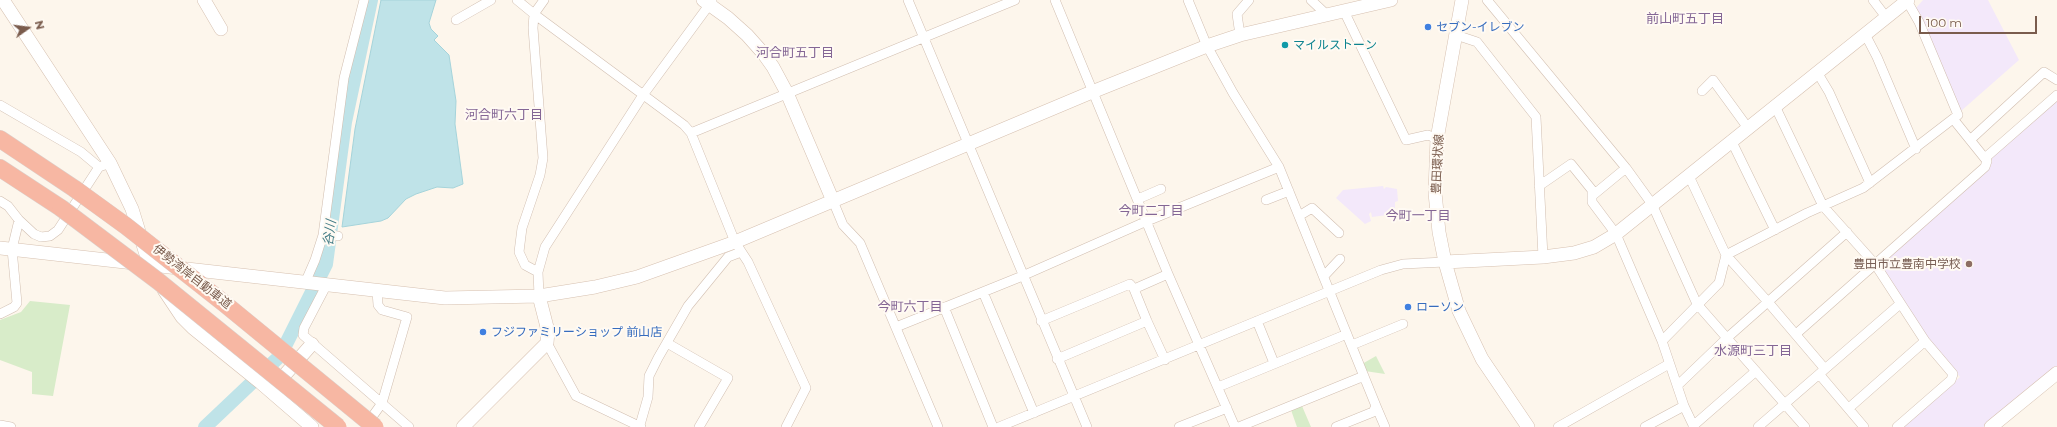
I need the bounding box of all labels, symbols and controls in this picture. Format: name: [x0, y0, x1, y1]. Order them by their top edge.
north arrow: [8, 8, 48, 48]
scale bar: [1921, 8, 2039, 34]
district label: 前山町五丁目: [1646, 11, 1724, 27]
text: 100 m: [1926, 15, 1962, 30]
text: N: [32, 19, 48, 31]
place label: セブン-イレブン: [1436, 20, 1525, 34]
marker: セブン-イレブン: [1423, 22, 1433, 32]
place label: マイルストーン: [1293, 38, 1377, 52]
marker: マイルストーン: [1280, 40, 1290, 50]
district label: 河合町五丁目: [756, 45, 834, 61]
district label: 河合町六丁目: [465, 107, 543, 123]
street label: 豊田環状線: [1429, 134, 1447, 194]
district label: 今町二丁目: [1119, 203, 1183, 219]
district label: 今町一丁目: [1386, 208, 1450, 224]
water label: 谷川: [320, 219, 340, 247]
street label: 伊勢湾岸自動車道: [150, 242, 234, 312]
place label: 豊田市立豊南中学校: [1853, 257, 1961, 271]
marker: 豊田市立豊南中学校: [1964, 259, 1974, 269]
district label: 今町六丁目: [878, 299, 942, 315]
place label: ローソン: [1416, 300, 1464, 314]
marker: ローソン: [1403, 302, 1413, 312]
place label: フジファミリーショップ 前山店: [491, 325, 662, 339]
marker: フジファミリーショップ 前山店: [478, 327, 488, 337]
district label: 水源町三丁目: [1714, 343, 1792, 359]

